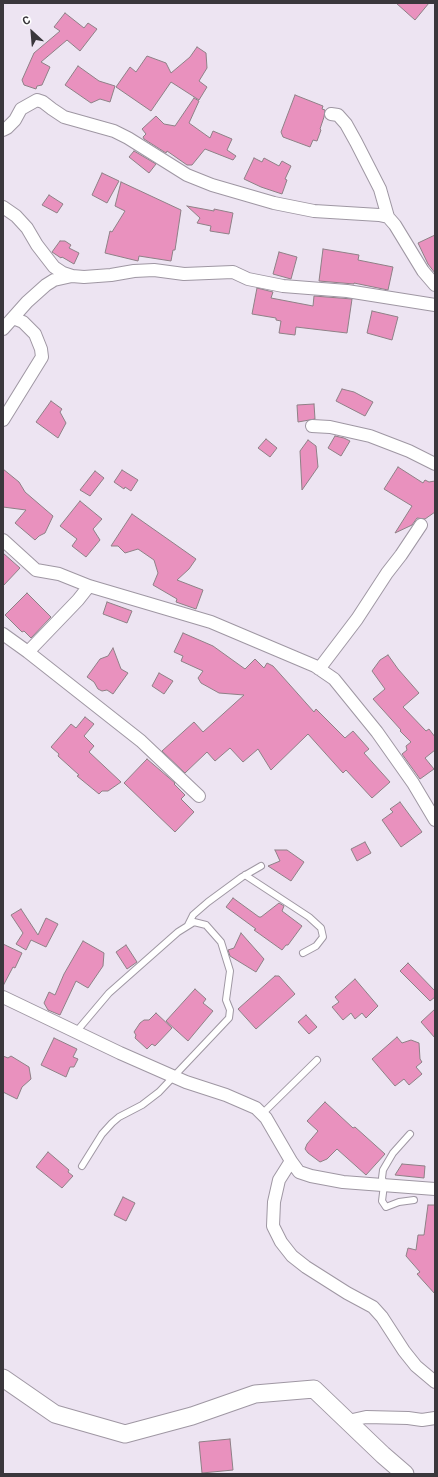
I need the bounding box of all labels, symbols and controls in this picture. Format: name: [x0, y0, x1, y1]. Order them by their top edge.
north arrow: [12, 12, 52, 52]
text: С: [20, 13, 33, 28]

